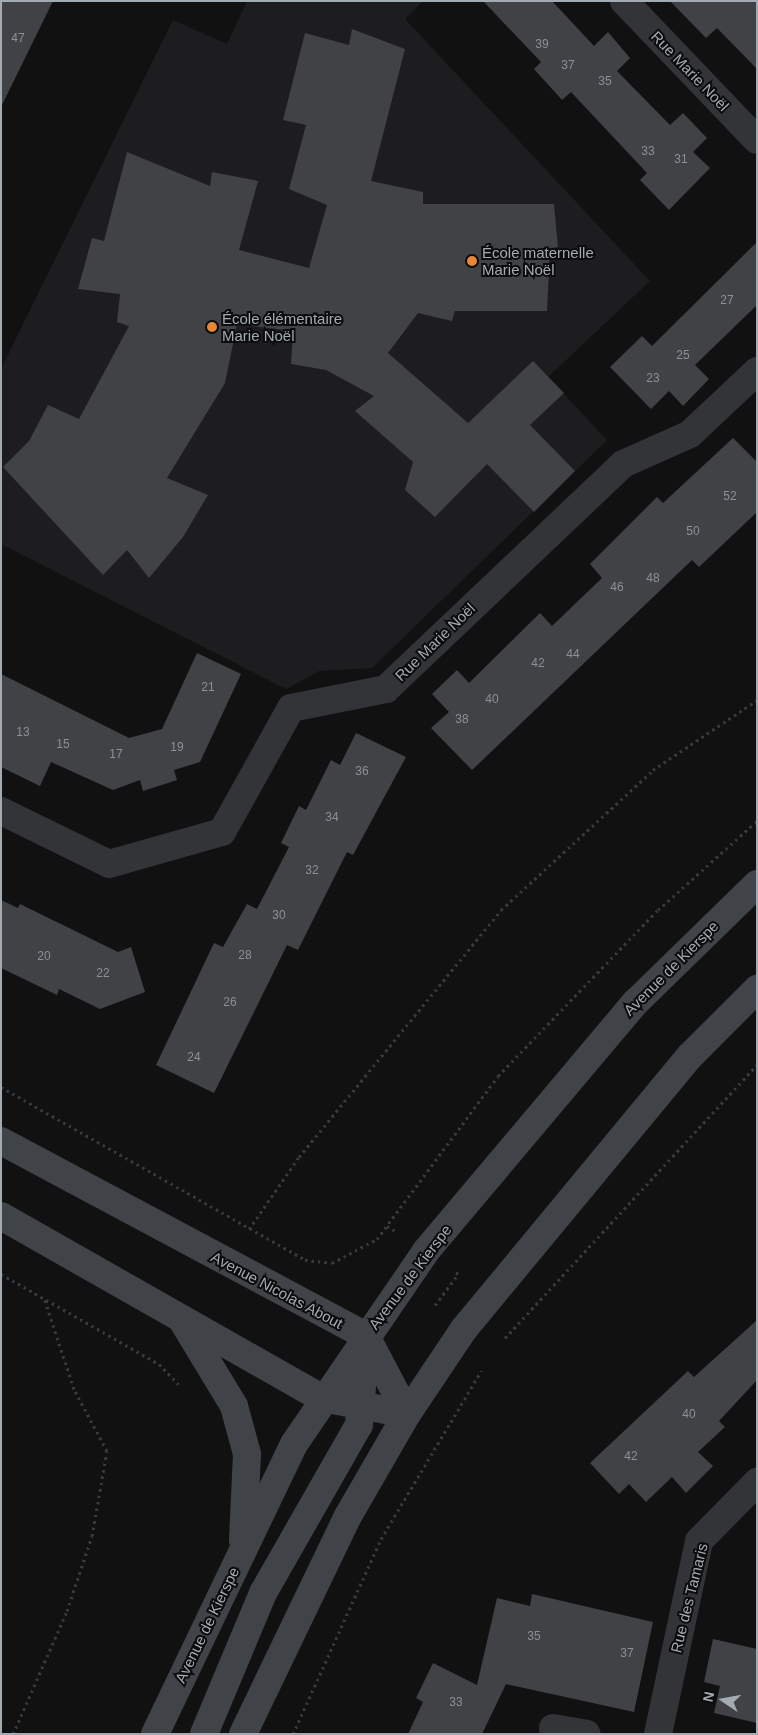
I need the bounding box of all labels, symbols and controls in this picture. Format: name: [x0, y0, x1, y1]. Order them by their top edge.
street label: Rue Marie Noël: [647, 27, 733, 115]
house number: 47: [11, 32, 25, 46]
house number: 39: [535, 38, 549, 52]
house number: 37: [561, 59, 575, 73]
house number: 35: [598, 75, 612, 89]
house number: 33: [641, 145, 655, 159]
house number: 31: [674, 153, 688, 167]
place label: École maternelle Marie Noël: [482, 243, 594, 278]
marker: École maternelle Marie Noël: [466, 255, 478, 267]
house number: 27: [720, 294, 734, 308]
place label: École élémentaire Marie Noël: [222, 309, 342, 344]
marker: École élémentaire Marie Noël: [206, 321, 218, 333]
house number: 25: [676, 349, 690, 363]
house number: 23: [646, 372, 660, 386]
house number: 52: [723, 490, 737, 504]
house number: 50: [686, 525, 700, 539]
house number: 48: [646, 572, 660, 586]
house number: 46: [610, 581, 624, 595]
street label: Rue Marie Noël: [391, 599, 479, 685]
house number: 44: [566, 648, 580, 662]
house number: 42: [531, 657, 545, 671]
house number: 21: [201, 681, 215, 695]
house number: 40: [485, 693, 499, 707]
house number: 38: [455, 713, 469, 727]
house number: 13: [16, 726, 30, 740]
house number: 15: [56, 738, 70, 752]
house number: 19: [170, 741, 184, 755]
house number: 17: [109, 748, 123, 762]
house number: 36: [355, 765, 369, 779]
house number: 34: [325, 811, 339, 825]
house number: 32: [305, 864, 319, 878]
house number: 30: [272, 909, 286, 923]
street label: Avenue de Kierspe: [620, 917, 722, 1019]
house number: 28: [238, 949, 252, 963]
house number: 20: [37, 950, 51, 964]
house number: 22: [96, 967, 110, 981]
house number: 26: [223, 996, 237, 1010]
house number: 24: [187, 1051, 201, 1065]
street label: Avenue de Kierspe: [365, 1221, 455, 1333]
street label: Avenue Nicolas About: [208, 1247, 346, 1333]
house number: 40: [682, 1408, 696, 1422]
house number: 42: [624, 1450, 638, 1464]
street label: Rue des Tamaris: [667, 1541, 711, 1655]
street label: Avenue de Kierspe: [171, 1564, 243, 1686]
house number: 35: [527, 1630, 541, 1644]
house number: 37: [620, 1647, 634, 1661]
north arrow: [698, 1675, 748, 1725]
text: N: [699, 1690, 717, 1703]
house number: 33: [449, 1696, 463, 1710]

